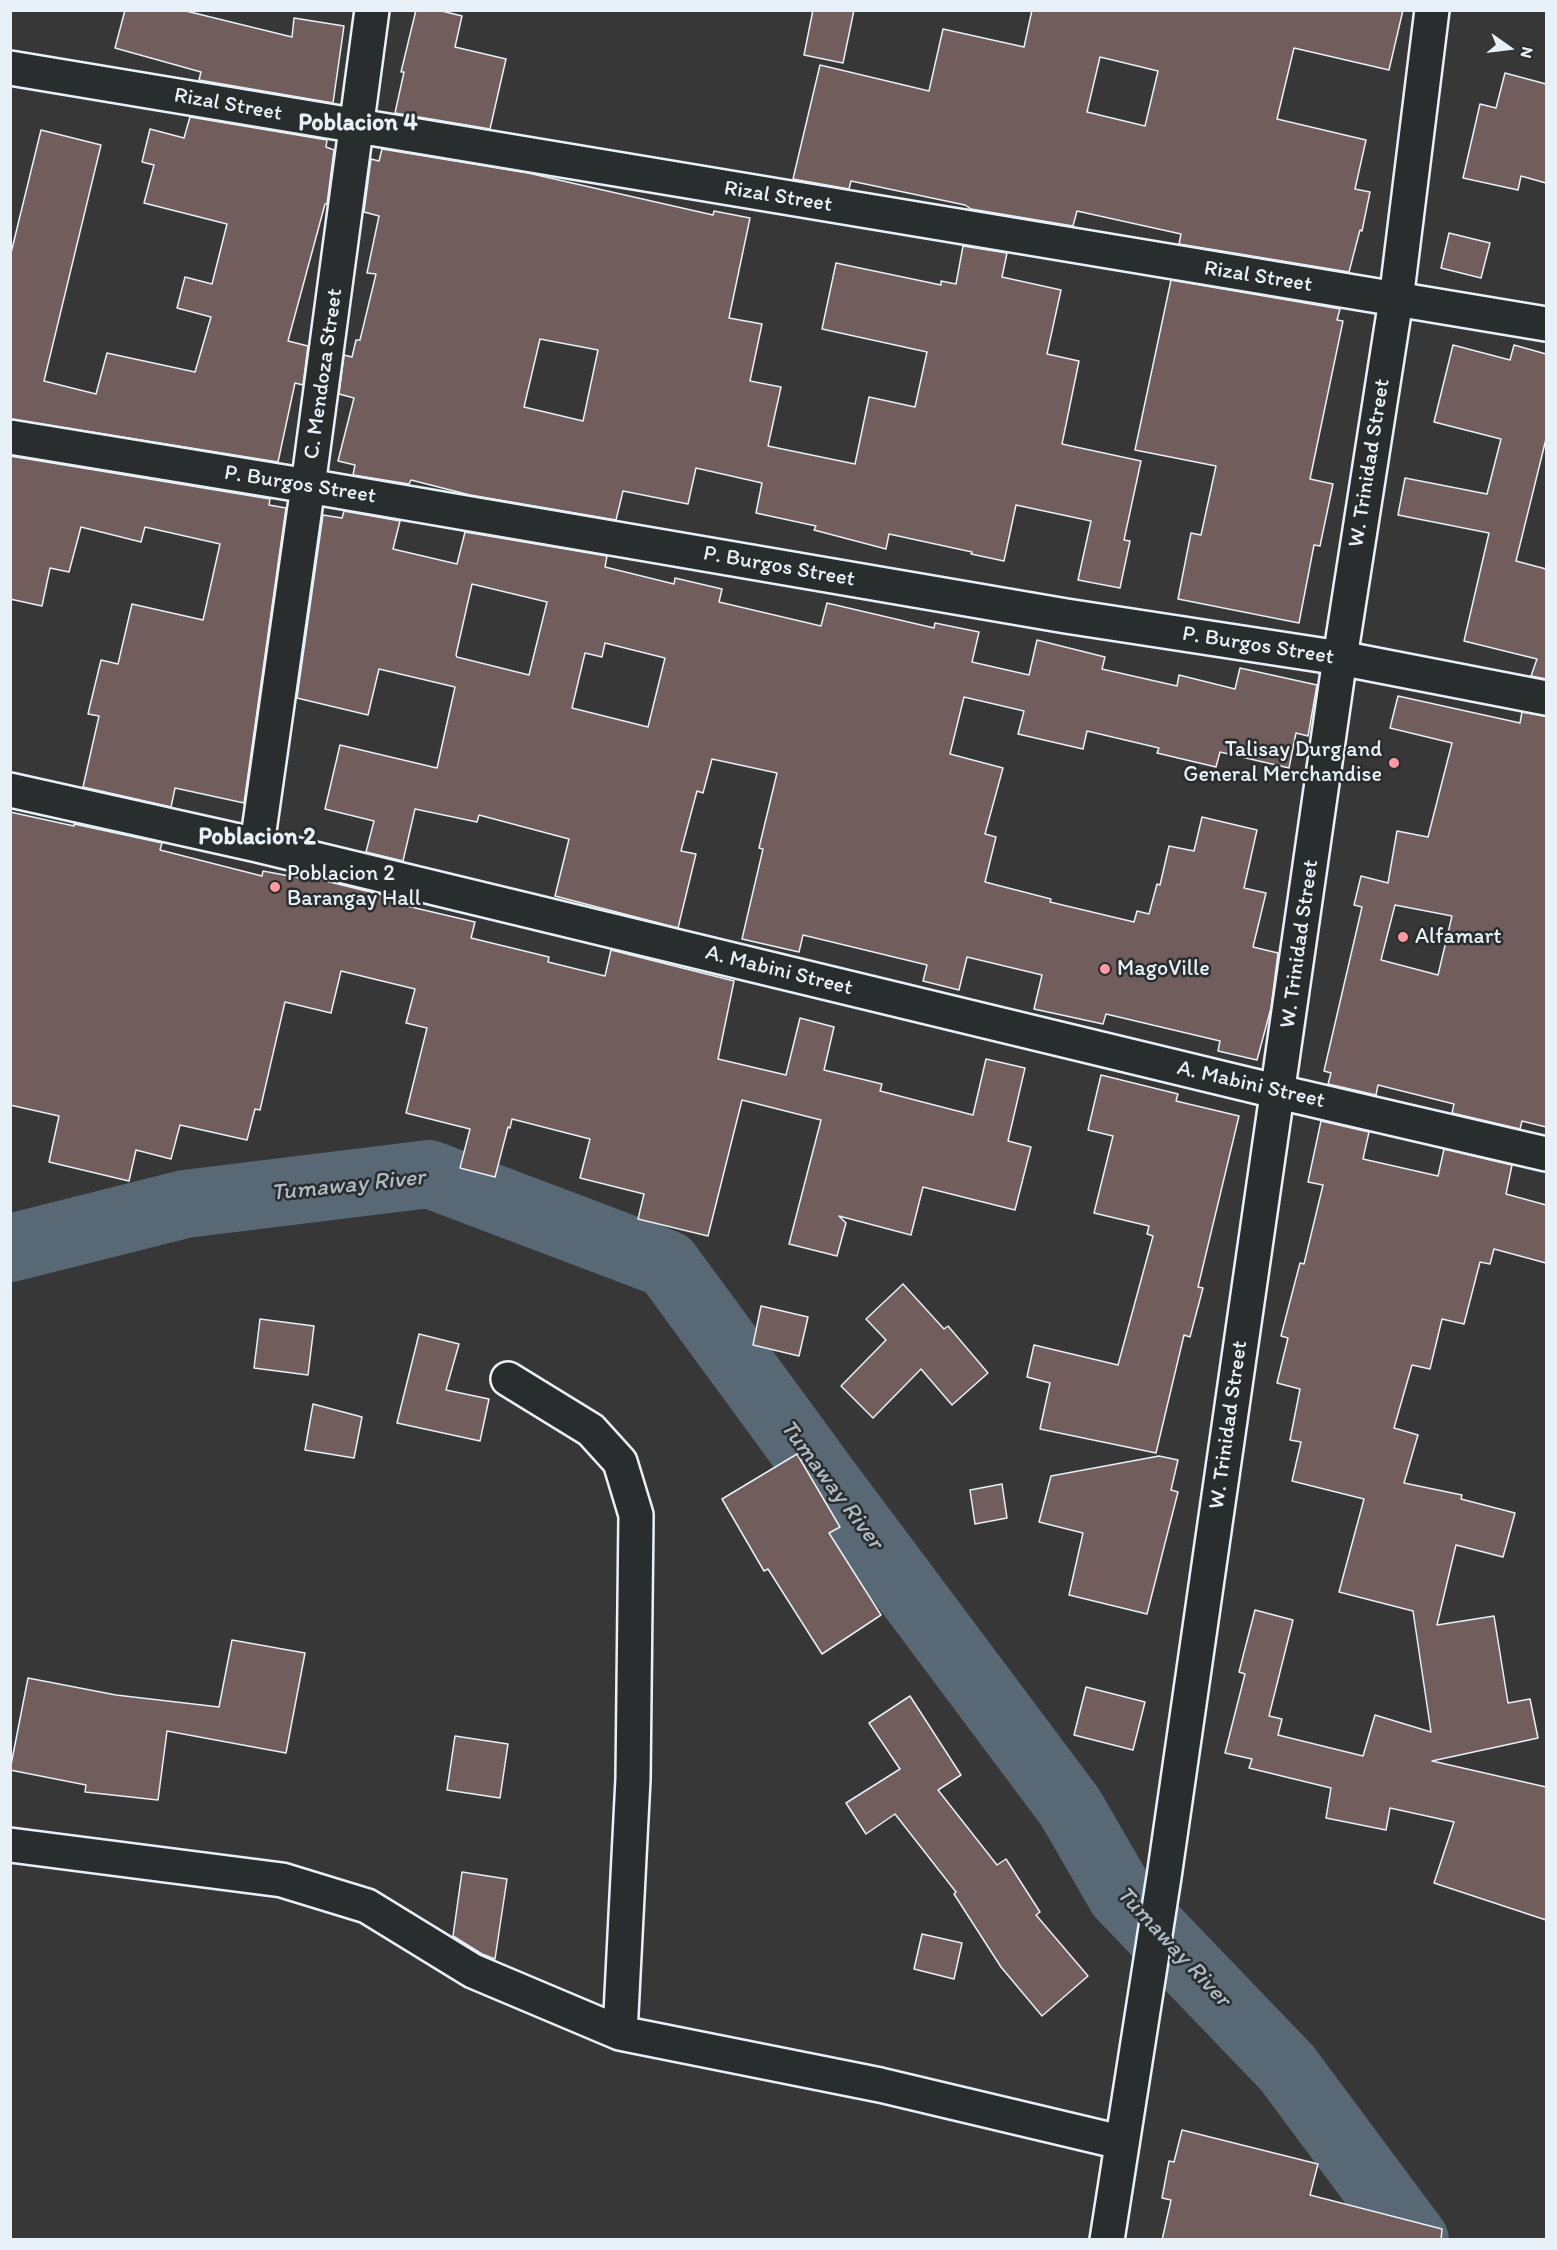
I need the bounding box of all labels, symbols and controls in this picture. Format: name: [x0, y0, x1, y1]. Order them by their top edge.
north arrow: [1479, 18, 1539, 78]
text: N: [1516, 45, 1537, 60]
street label: Rizal Street: [172, 83, 284, 127]
district label: Poblacion 4: [298, 110, 418, 138]
street label: Rizal Street: [722, 175, 834, 219]
street label: Rizal Street: [1202, 255, 1314, 299]
street label: C. Mendoza Street: [299, 287, 349, 461]
street label: W. Trinidad Street: [1344, 377, 1396, 549]
street label: P. Burgos Street: [222, 460, 378, 510]
street label: P. Burgos Street: [701, 541, 857, 593]
street label: P. Burgos Street: [1180, 621, 1336, 671]
place label: Talisay Durg and General Merchandise: [1183, 737, 1382, 788]
marker: Talisay Durg and General Merchandise: [1387, 756, 1401, 770]
district label: Poblacion 2: [198, 824, 316, 852]
street label: W. Trinidad Street: [1275, 858, 1325, 1030]
place label: Poblacion 2 Barangay Hall: [287, 861, 421, 912]
marker: Poblacion 2 Barangay Hall: [268, 880, 282, 894]
place label: Alfamart: [1415, 924, 1501, 950]
marker: Alfamart: [1396, 930, 1410, 944]
street label: A. Mabini Street: [703, 940, 855, 1002]
place label: MagoVille: [1117, 956, 1210, 982]
marker: MagoVille: [1098, 962, 1112, 976]
street label: A. Mabini Street: [1175, 1055, 1327, 1115]
water label: Tumaway River: [270, 1164, 426, 1208]
street label: W. Trinidad Street: [1204, 1339, 1254, 1511]
water label: Tumaway River: [773, 1415, 889, 1555]
water label: Tumaway River: [1110, 1881, 1236, 2013]

